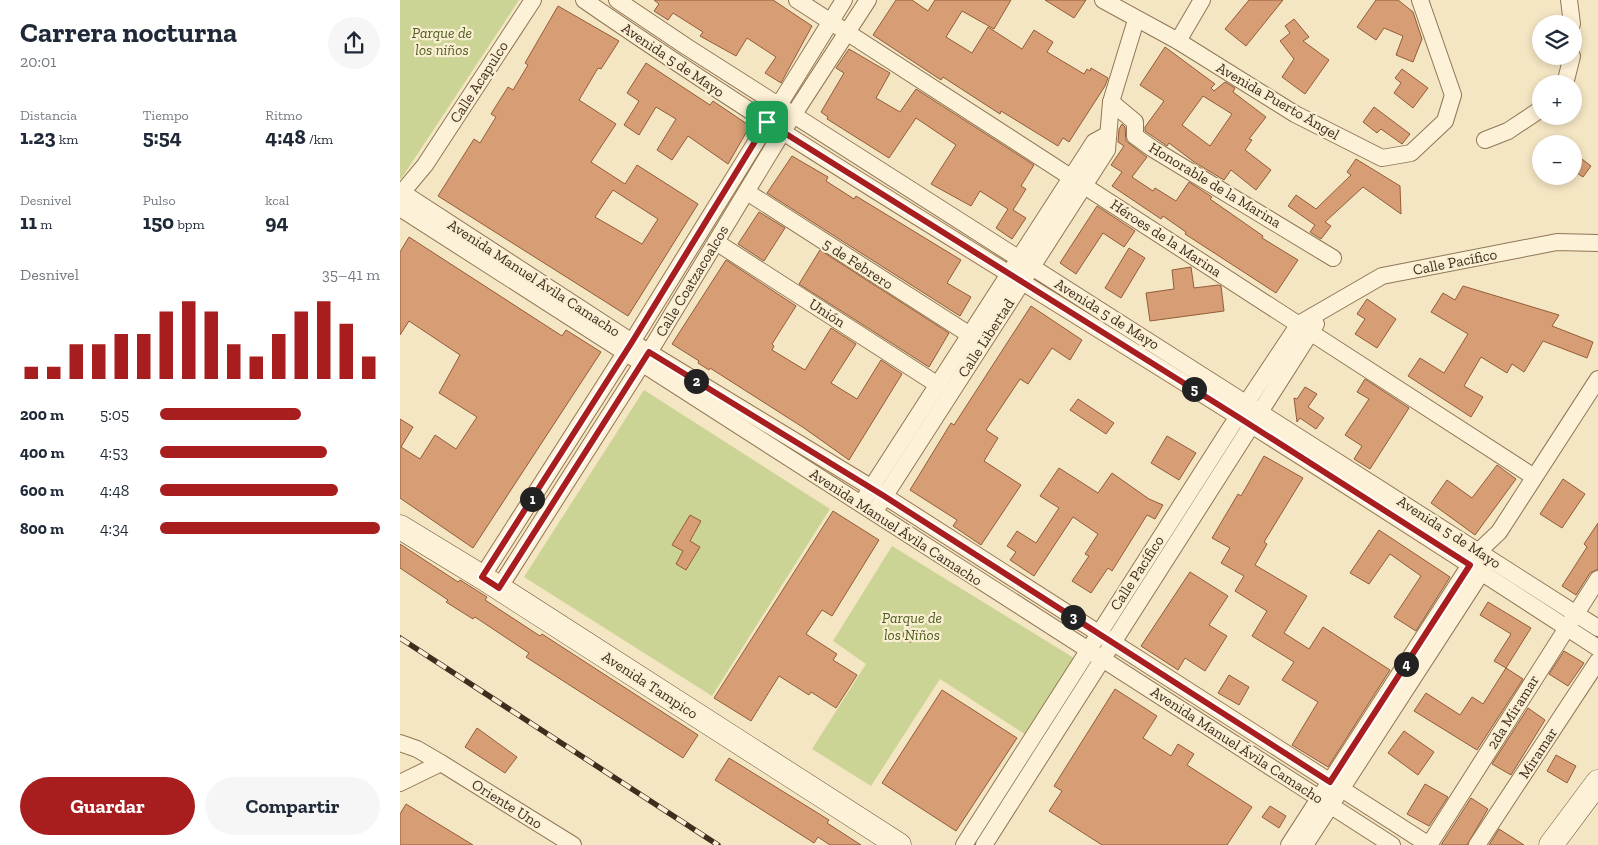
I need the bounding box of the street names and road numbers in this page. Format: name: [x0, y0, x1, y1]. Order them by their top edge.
street label: Avenida 5 de Mayo: [618, 19, 728, 101]
street label: Calle Acapulco: [446, 37, 512, 126]
street label: Avenida Puerto Ángel: [1213, 58, 1343, 144]
street label: Honorable de la Marina: [1146, 138, 1284, 232]
street label: Héroes de la Marina: [1107, 195, 1225, 281]
street label: Avenida Manuel Ávila Camacho: [444, 215, 624, 341]
street label: Calle Coatzacoalcos: [652, 222, 732, 340]
street label: 5 de Febrero: [819, 235, 897, 294]
street label: Calle Pacífico: [1411, 245, 1499, 279]
street label: Avenida 5 de Mayo: [1051, 275, 1163, 354]
street label: Unión: [806, 295, 849, 332]
street label: Calle Libertad: [954, 295, 1019, 381]
street label: Avenida Manuel Ávila Camacho: [806, 464, 986, 590]
street label: Avenida 5 de Mayo: [1394, 492, 1505, 572]
street label: Calle Pacífico: [1106, 532, 1168, 614]
street label: Avenida Tampico: [599, 647, 702, 723]
street label: 2da Miramar: [1483, 672, 1543, 752]
street label: Avenida Manuel Ávila Camacho: [1147, 682, 1327, 808]
street label: Miramar: [1515, 724, 1561, 782]
street label: Oriente Uno: [468, 775, 546, 833]

